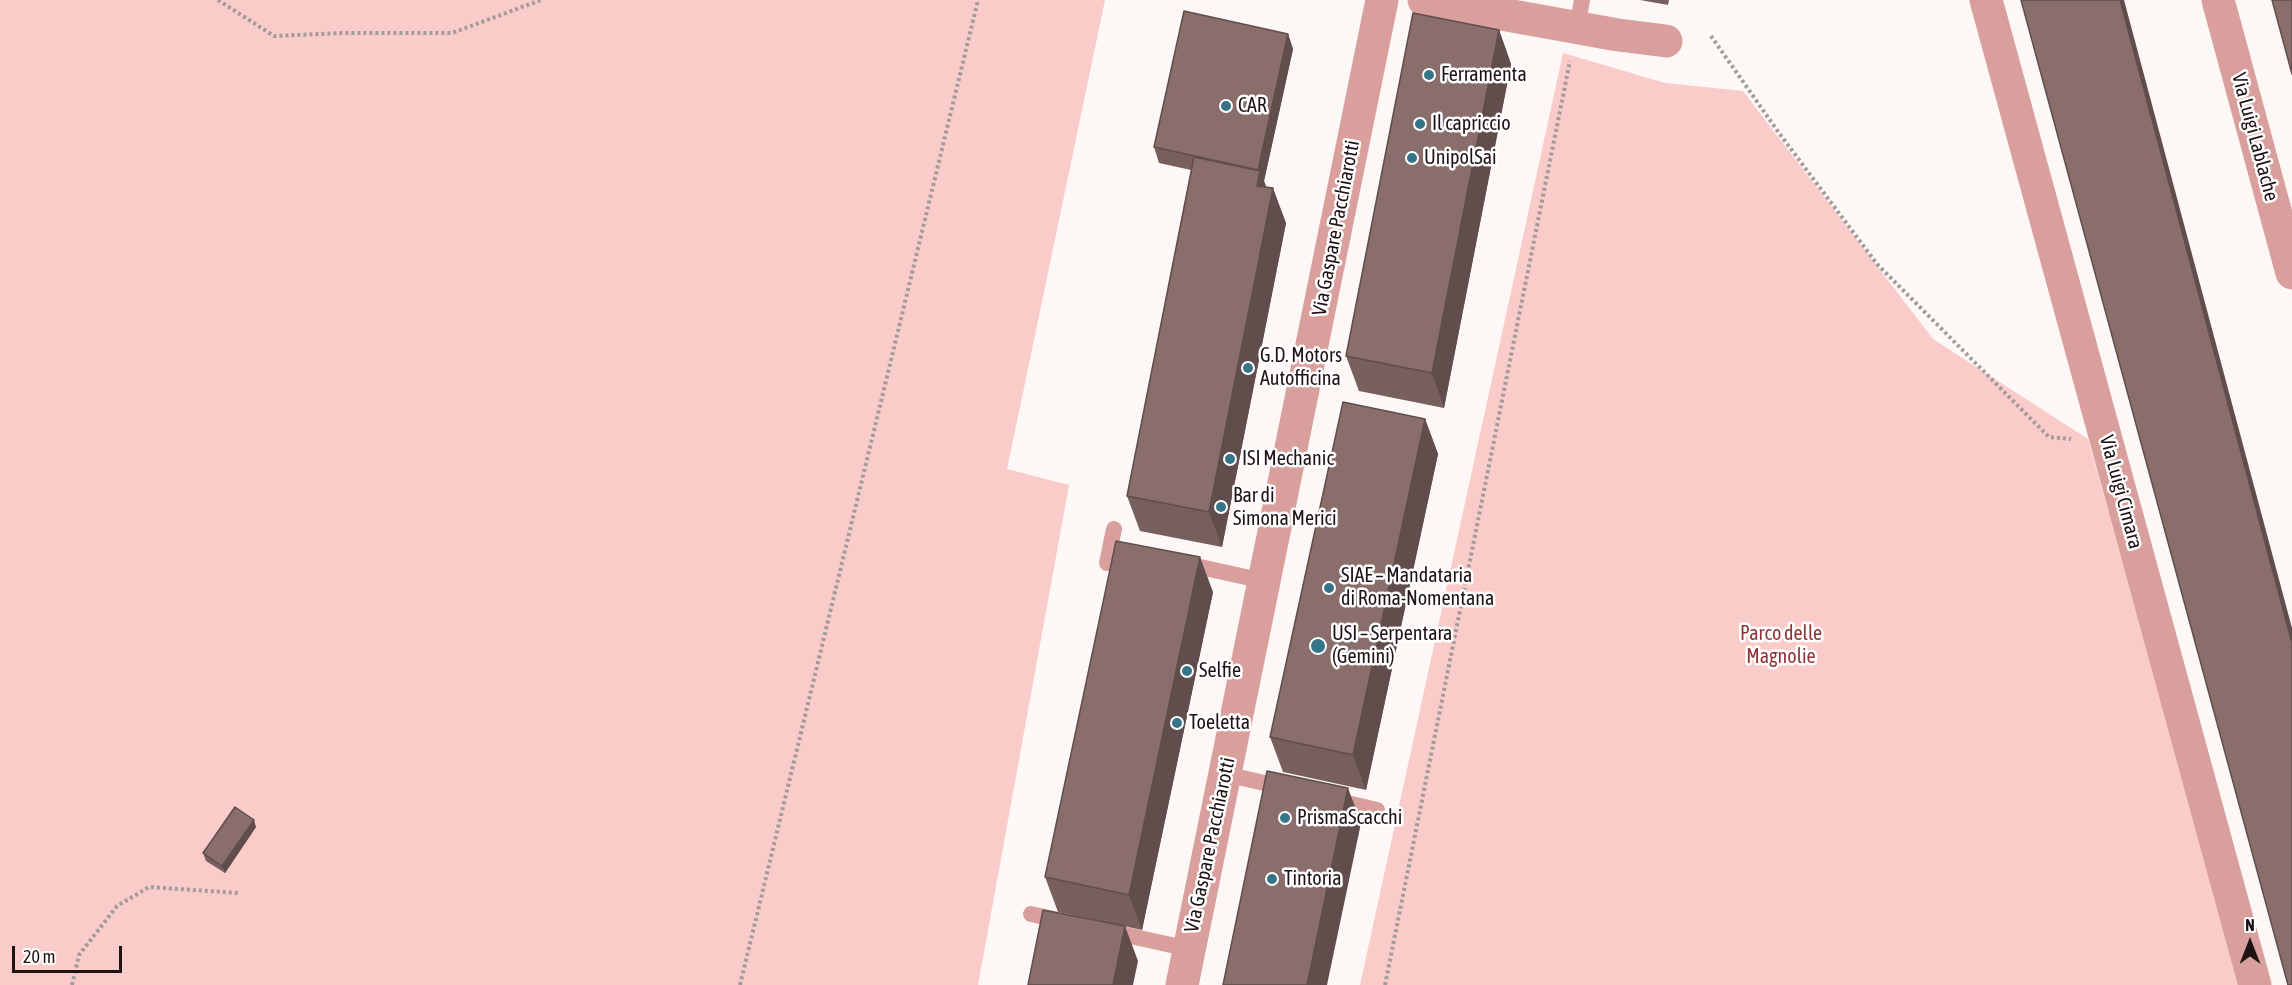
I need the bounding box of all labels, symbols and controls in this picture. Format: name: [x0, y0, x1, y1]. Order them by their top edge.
place label: Ferramenta: [1441, 63, 1527, 87]
marker: Ferramenta: [1422, 68, 1436, 82]
street label: Via Luigi Lablache: [2226, 70, 2284, 204]
place label: CAR: [1238, 94, 1267, 118]
marker: CAR: [1219, 99, 1233, 113]
place label: Il capriccio: [1432, 112, 1511, 136]
marker: Il capriccio: [1413, 117, 1427, 131]
street label: Via Gaspare Pacchiarotti: [1307, 138, 1365, 318]
place label: UnipolSai: [1424, 146, 1497, 170]
marker: UnipolSai: [1405, 151, 1419, 165]
place label: G.D. Motors Autofficina: [1260, 344, 1342, 391]
marker: G.D. Motors Autofficina: [1241, 361, 1255, 375]
street label: Via Luigi Cimara: [2094, 433, 2148, 551]
place label: ISI Mechanic: [1242, 447, 1334, 471]
marker: ISI Mechanic: [1223, 452, 1237, 466]
place label: Bar di Simona Merici: [1233, 484, 1337, 531]
marker: Bar di Simona Merici: [1214, 500, 1228, 514]
place label: SIAE – Mandataria di Roma-Nomentana: [1341, 564, 1494, 611]
marker: SIAE – Mandataria di Roma-Nomentana: [1322, 581, 1336, 595]
place label: USI – Serpentara (Gemini): [1332, 622, 1452, 669]
park label: Parco delle Magnolie: [1740, 622, 1822, 669]
marker: USI – Serpentara (Gemini): [1309, 637, 1327, 655]
place label: Selfie: [1199, 659, 1241, 683]
marker: Selfie: [1180, 664, 1194, 678]
place label: Toeletta: [1189, 711, 1250, 735]
marker: Toeletta: [1170, 716, 1184, 730]
street label: Via Gaspare Pacchiarotti: [1180, 755, 1240, 935]
place label: PrismaScacchi: [1297, 806, 1402, 830]
marker: PrismaScacchi: [1278, 811, 1292, 825]
place label: Tintoria: [1284, 867, 1341, 891]
marker: Tintoria: [1265, 872, 1279, 886]
north arrow: [2220, 913, 2280, 973]
text: N: [2245, 916, 2255, 934]
scale bar: [15, 934, 124, 972]
text: 20 m: [23, 946, 55, 967]

